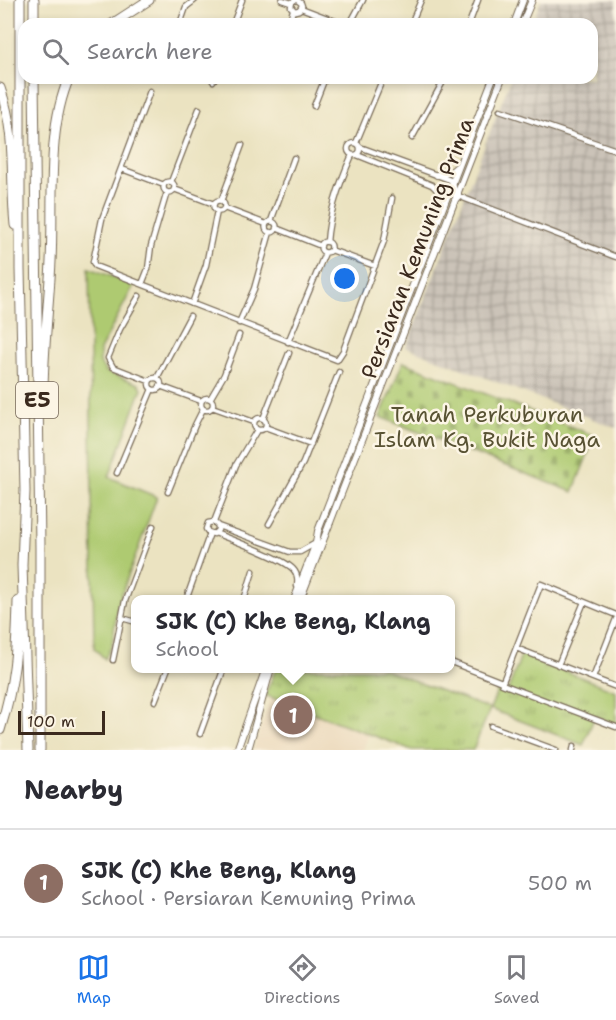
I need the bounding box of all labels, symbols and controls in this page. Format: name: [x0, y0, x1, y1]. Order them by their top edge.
search box: [18, 18, 598, 84]
icon: search: [39, 35, 72, 68]
text: Search here: [87, 37, 213, 66]
street label: Persiaran Kemuning Prima: [354, 113, 481, 383]
your location: [330, 264, 359, 293]
road number: E5: [16, 382, 58, 418]
park label: Tanah Perkuburan Islam Kg. Bukit Naga: [374, 400, 600, 454]
popup: [131, 595, 455, 673]
text: SJK (C) Khe Beng, Klang: [155, 607, 431, 636]
text: School: [155, 636, 218, 662]
pin: 1: [274, 692, 312, 738]
scale bar: [18, 708, 105, 736]
text: 100 m: [27, 711, 75, 732]
text: Nearby: [24, 772, 123, 807]
text: SJK (C) Khe Beng, Klang: [81, 856, 356, 885]
text: 1: [39, 870, 48, 896]
text: 500 m: [528, 870, 592, 896]
text: School · Persiaran Kemuning Prima: [81, 885, 415, 911]
tab: Map: [77, 951, 111, 1008]
tab: Directions: [264, 951, 341, 1008]
tab: Saved: [494, 951, 539, 1008]

